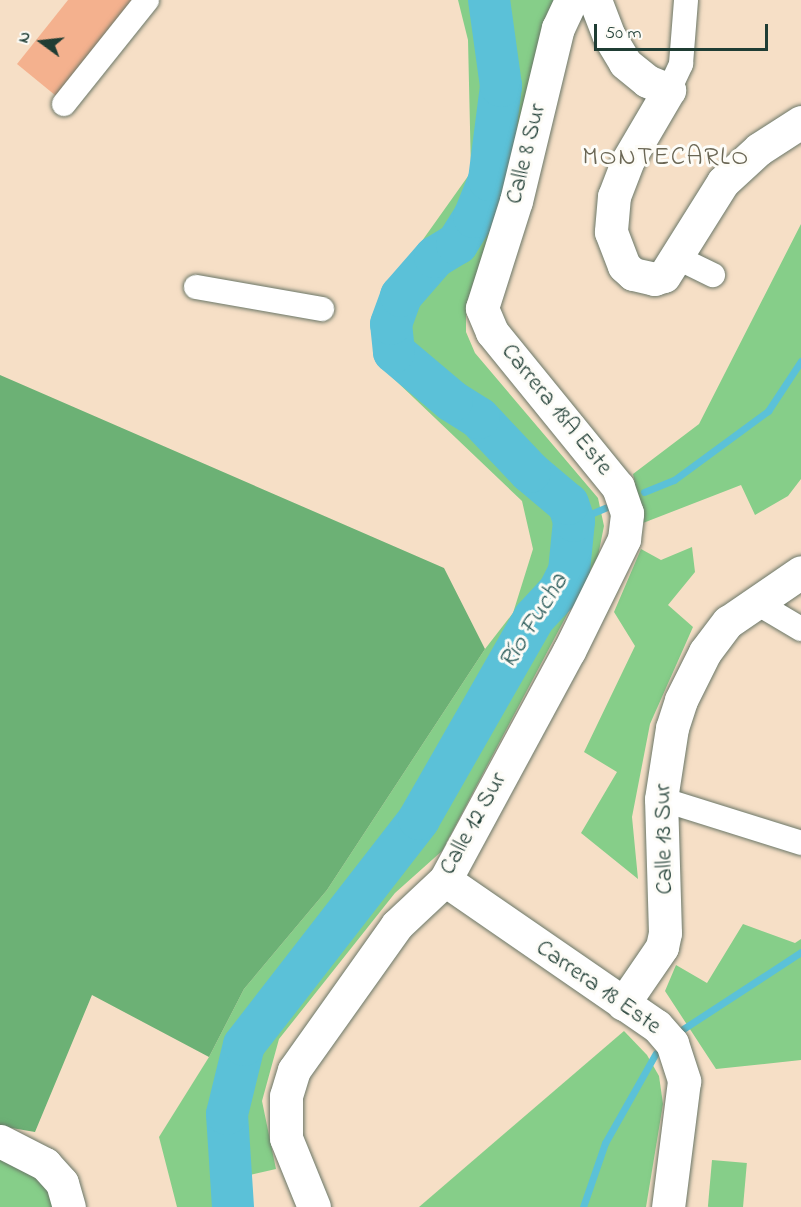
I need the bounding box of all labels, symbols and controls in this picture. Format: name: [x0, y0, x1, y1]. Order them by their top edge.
north arrow: [12, 12, 72, 72]
scale bar: [597, 12, 771, 50]
text: 50 m: [605, 21, 642, 47]
text: N: [12, 29, 38, 46]
street label: Calle 8 Sur: [501, 101, 553, 207]
district label: MONTECARLO: [582, 143, 750, 175]
street label: Carrera 18A Este: [494, 338, 618, 482]
water label: Río Fucha: [493, 568, 577, 676]
street label: Calle 12 Sur: [434, 768, 514, 880]
street label: Calle 13 Sur: [650, 783, 680, 895]
street label: Carrera 18 Este: [530, 934, 666, 1042]

